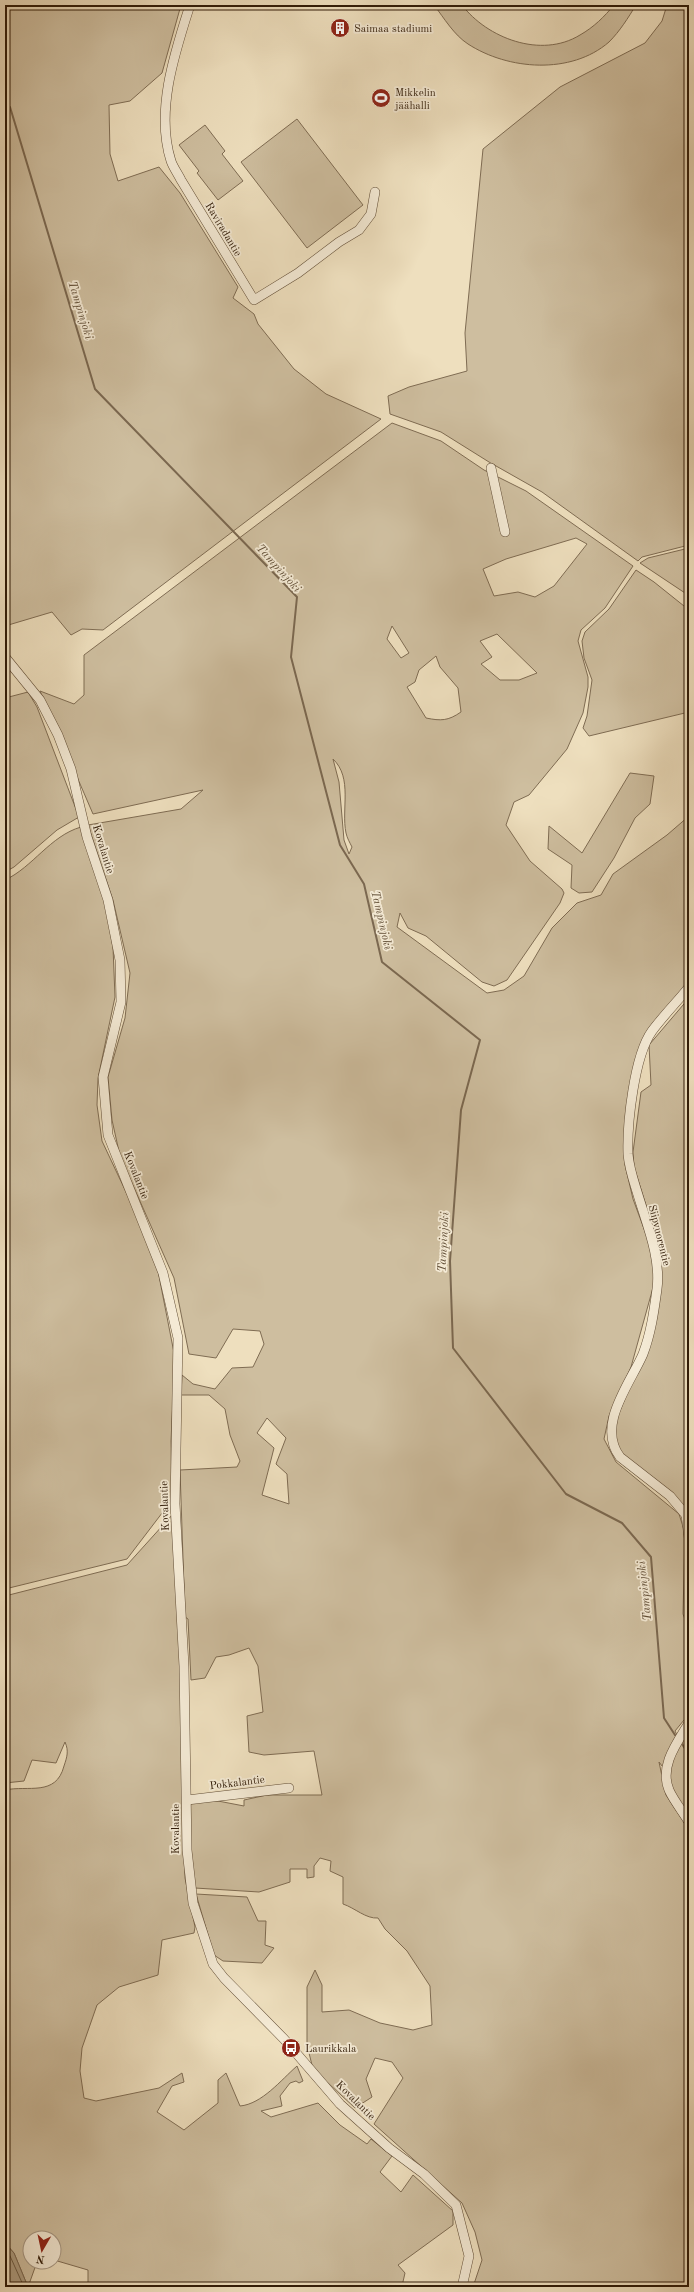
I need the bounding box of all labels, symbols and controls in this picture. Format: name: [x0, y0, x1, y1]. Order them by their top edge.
building icon: Saimaa stadiumi: [329, 17, 351, 39]
place label: Saimaa stadiumi: [354, 24, 432, 35]
sports icon: Mikkelin jäähalli: [370, 87, 392, 109]
place label: Mikkelin jäähalli: [394, 88, 436, 112]
street label: Raviradantie: [202, 201, 243, 259]
water label: Tampinjoki: [65, 280, 95, 341]
water label: Tampinjoki: [254, 542, 303, 595]
street label: Kovalantie: [90, 824, 115, 875]
water label: Tampinjoki: [368, 889, 394, 951]
street label: Kovalantie: [121, 1150, 150, 1201]
street label: Siipvuorentie: [646, 1204, 671, 1267]
water label: Tampinjoki: [436, 1212, 452, 1272]
street label: Kovalantie: [159, 1481, 172, 1531]
water label: Tampinjoki: [636, 1560, 654, 1622]
street label: Pokkalantie: [209, 1775, 265, 1792]
street label: Kovalantie: [171, 1804, 182, 1854]
bus stop icon: Laurikkala: [280, 2037, 302, 2059]
place label: Laurikkala: [305, 2044, 357, 2055]
street label: Kovalantie: [333, 2079, 377, 2123]
north arrow: [22, 2230, 62, 2270]
text: N: [35, 2252, 46, 2264]

